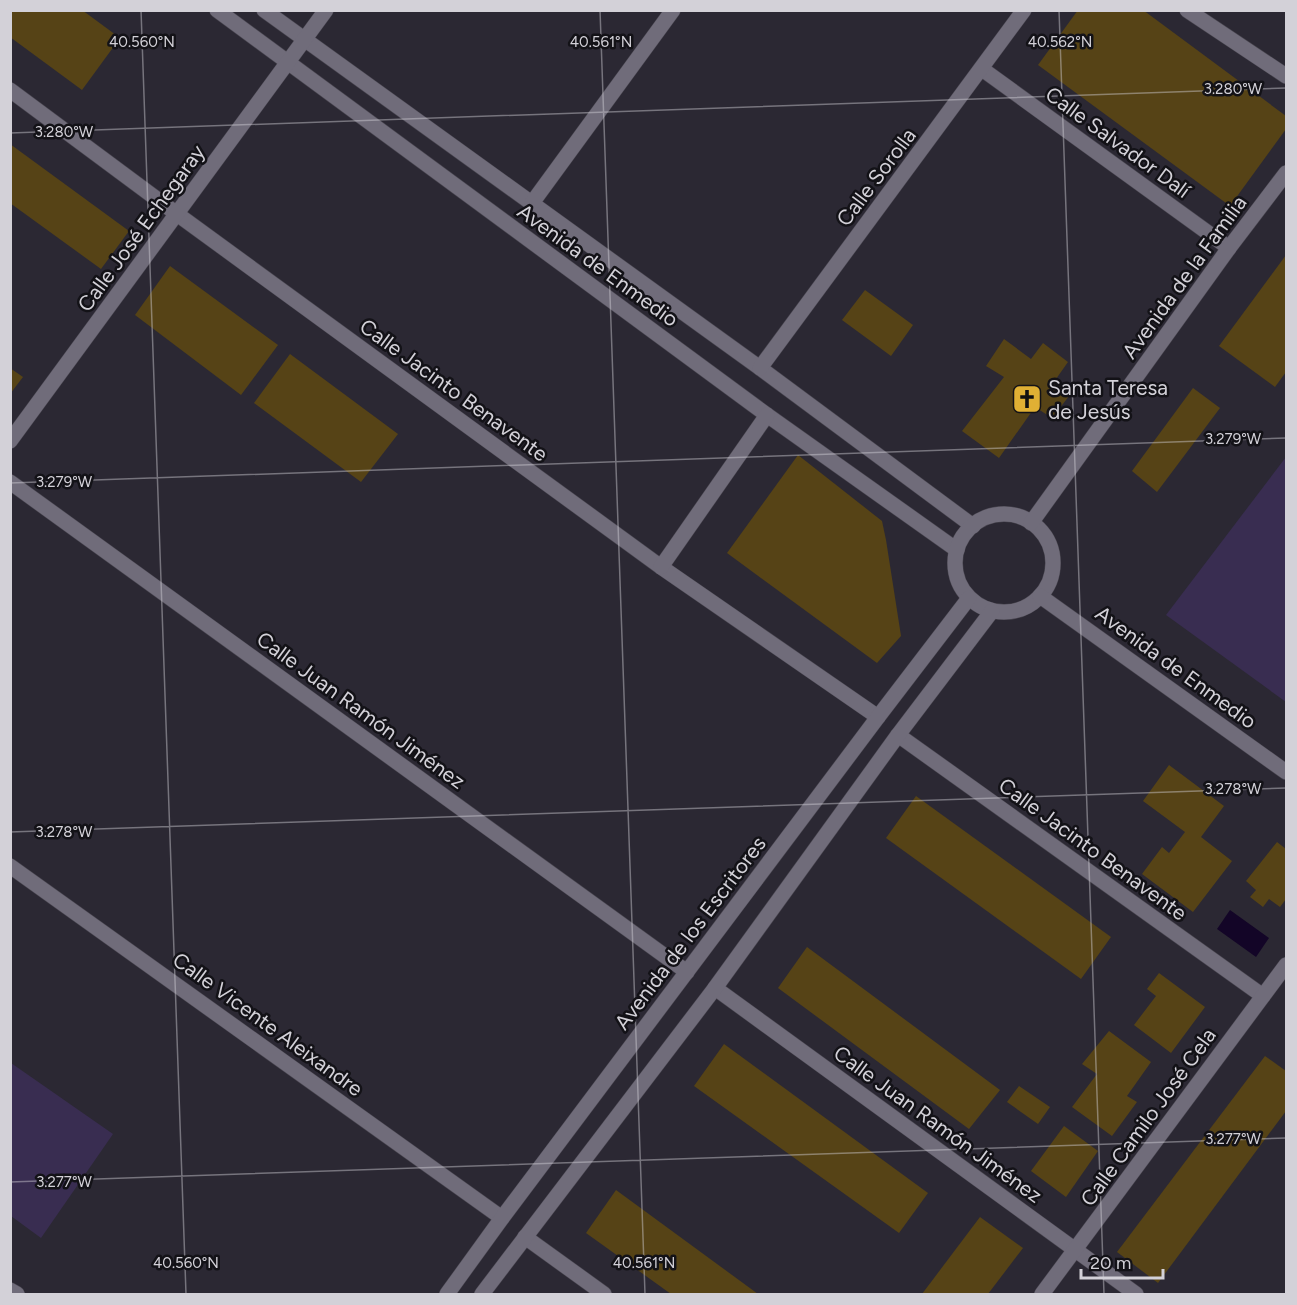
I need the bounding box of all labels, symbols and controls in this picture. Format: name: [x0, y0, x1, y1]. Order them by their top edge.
text: 40.560°N: [109, 33, 175, 51]
text: 40.561°N: [570, 33, 632, 51]
text: 40.562°N: [1028, 33, 1092, 51]
text: 3.280°W: [1204, 80, 1263, 98]
street label: Calle Salvador Dalí: [1041, 81, 1196, 204]
text: 3.280°W: [35, 123, 94, 141]
street label: Calle Sorolla: [831, 123, 921, 231]
street label: Calle José Echegaray: [72, 140, 210, 316]
street label: Avenida de la Familia: [1116, 191, 1252, 363]
street label: Avenida de Enmedio: [513, 198, 683, 332]
street label: Calle Jacinto Benavente: [355, 313, 553, 467]
place label: Santa Teresa de Jesús: [1048, 375, 1168, 424]
church icon: Santa Teresa de Jesús: [1011, 383, 1043, 415]
text: 3.279°W: [1205, 430, 1262, 448]
text: 3.279°W: [36, 473, 93, 491]
street label: Avenida de Enmedio: [1091, 600, 1261, 734]
street label: Calle Juan Ramón Jiménez: [252, 626, 470, 794]
street label: Calle Jacinto Benavente: [994, 772, 1192, 926]
text: 3.278°W: [1205, 780, 1262, 798]
text: 3.278°W: [36, 823, 93, 841]
street label: Avenida de los Escritores: [609, 831, 771, 1035]
street label: Calle Vicente Aleixandre: [168, 947, 368, 1101]
street label: Calle Camilo José Cela: [1075, 1023, 1221, 1211]
street label: Calle Juan Ramón Jiménez: [829, 1040, 1047, 1208]
text: 3.277°W: [1205, 1130, 1261, 1148]
text: 3.277°W: [36, 1173, 92, 1191]
scale bar: [1081, 1242, 1164, 1280]
text: 20 m: [1090, 1252, 1131, 1274]
text: 40.560°N: [153, 1254, 219, 1272]
text: 40.561°N: [613, 1254, 675, 1272]

